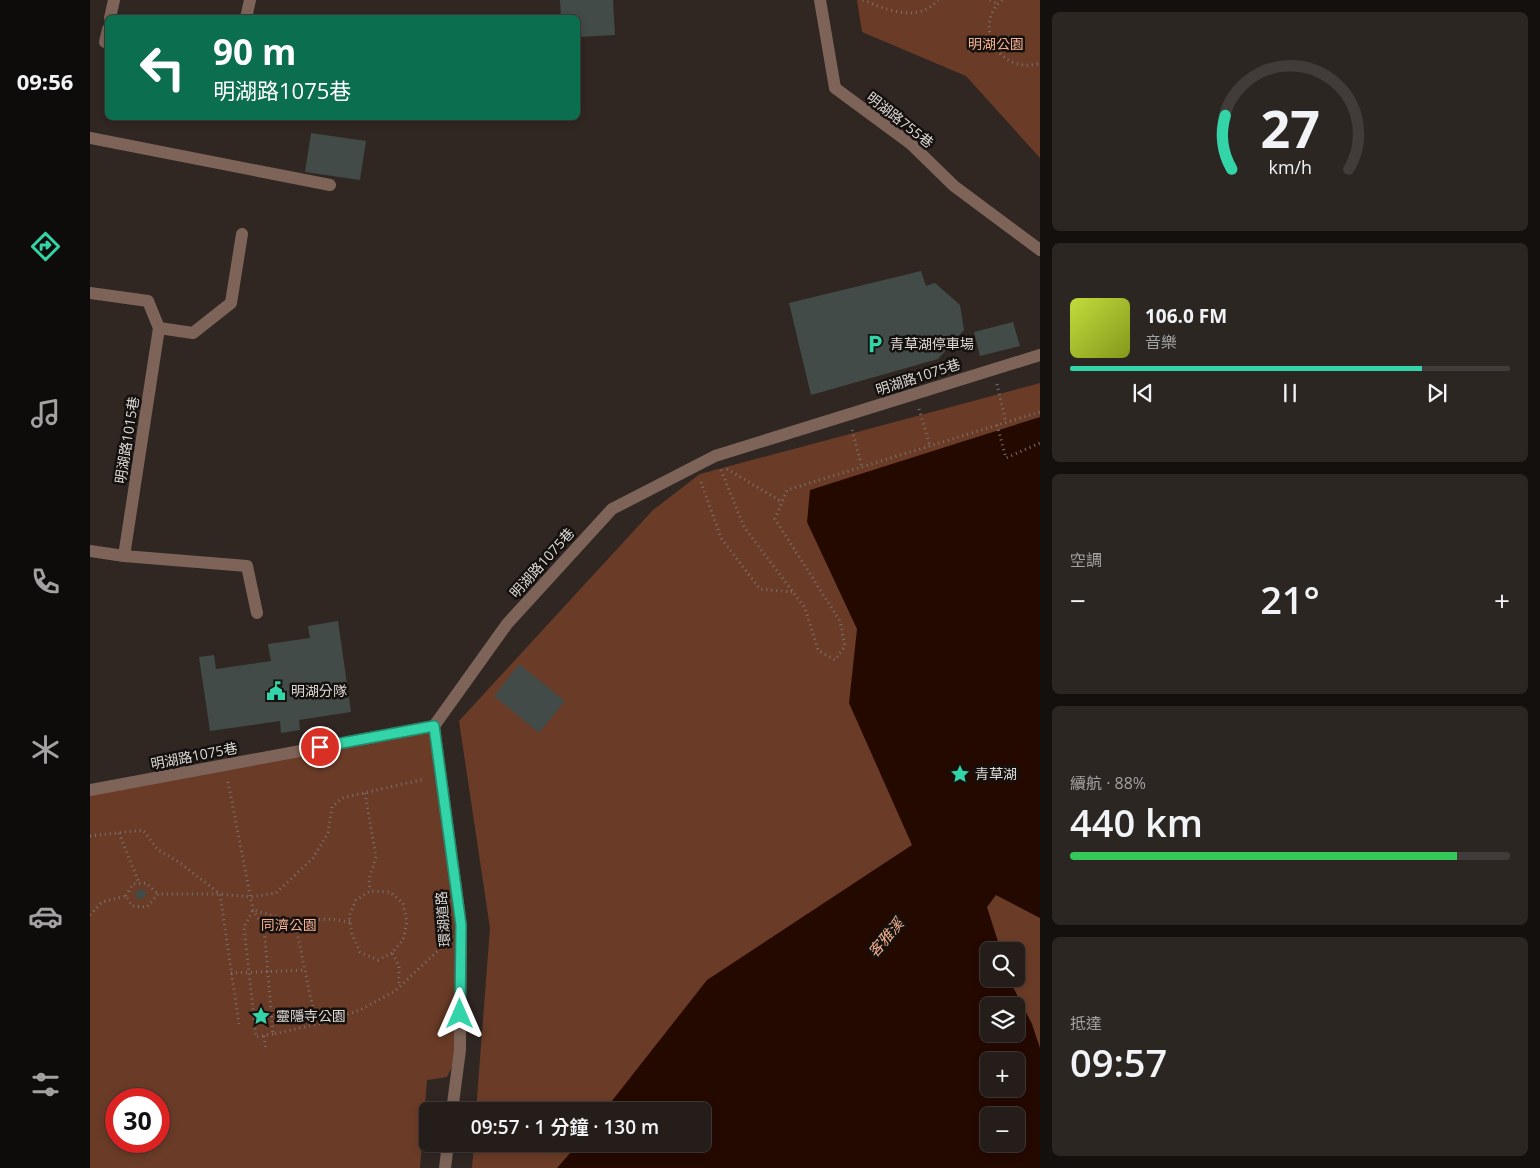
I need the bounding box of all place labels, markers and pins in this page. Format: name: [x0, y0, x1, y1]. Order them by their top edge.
parking icon: 青草湖停車場: [864, 333, 886, 355]
place label: 青草湖停車場: [890, 334, 974, 353]
public building icon: 明湖分隊: [265, 680, 287, 702]
place label: 明湖分隊: [291, 681, 347, 700]
pin: [299, 726, 341, 768]
place icon: 青草湖: [949, 763, 971, 785]
place label: 青草湖: [975, 764, 1017, 783]
place icon: 靈隱寺公園: [250, 1005, 272, 1027]
place label: 靈隱寺公園: [276, 1006, 346, 1025]

